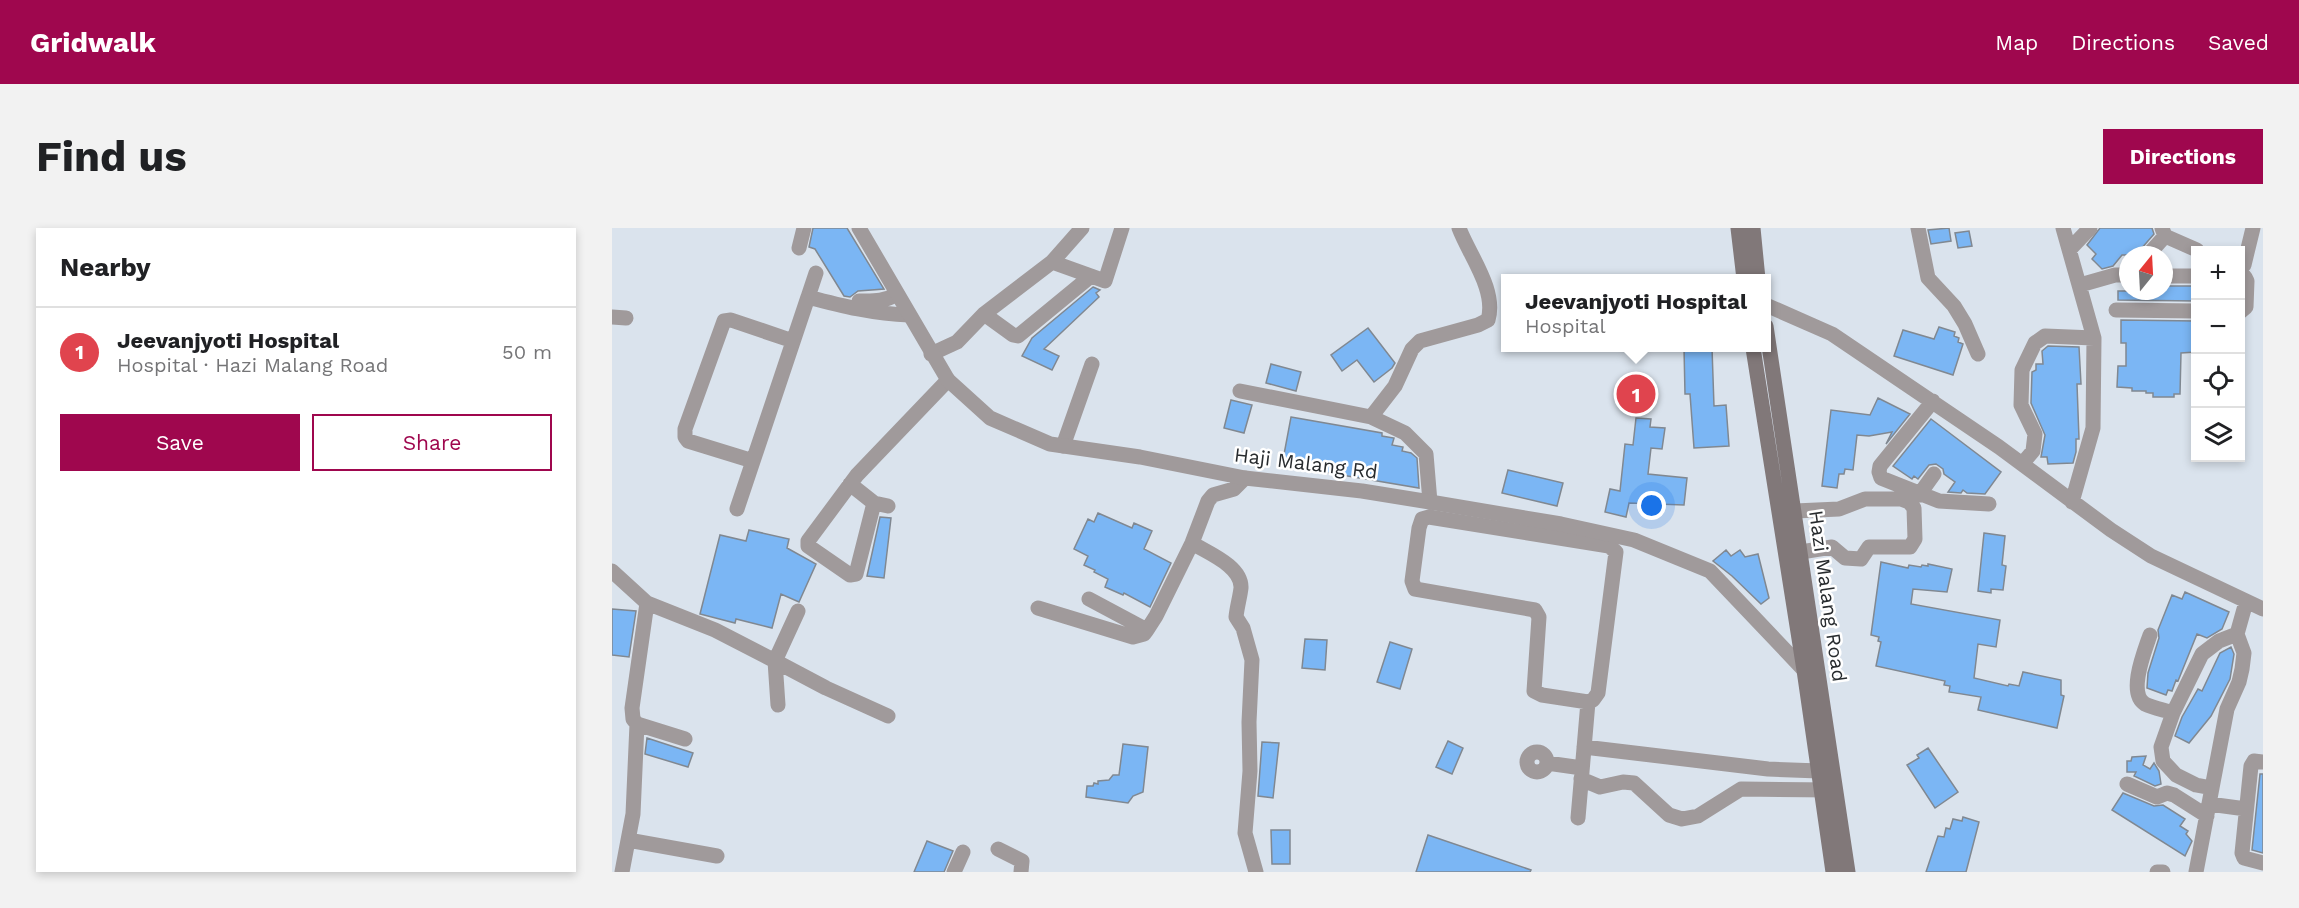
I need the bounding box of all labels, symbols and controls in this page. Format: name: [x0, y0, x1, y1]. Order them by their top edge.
text: Gridwalk: [30, 26, 156, 59]
text: Map: [1995, 30, 2038, 55]
text: Directions: [2071, 30, 2175, 55]
text: Saved: [2208, 30, 2269, 55]
button: Directions: [2103, 129, 2263, 184]
text: Find us: [36, 132, 187, 181]
north arrow: [2119, 246, 2173, 300]
map controls: [2191, 246, 2245, 462]
button: +: [2191, 246, 2245, 300]
text: Nearby: [60, 252, 151, 282]
popup: [1501, 274, 1771, 352]
text: Jeevanjyoti Hospital: [1525, 289, 1747, 314]
button: −: [2191, 300, 2245, 354]
text: Hospital: [1525, 314, 1606, 338]
text: Jeevanjyoti Hospital: [117, 328, 339, 353]
text: 1: [75, 340, 84, 364]
text: 50 m: [502, 340, 552, 364]
text: Hospital · Hazi Malang Road: [117, 353, 388, 377]
button: locate: [2191, 354, 2245, 408]
pin: 1: [1616, 372, 1656, 416]
button: layers: [2191, 408, 2245, 462]
button: Save: [60, 414, 300, 471]
button: Share: [312, 414, 552, 471]
street label: Haji Malang Rd: [1233, 442, 1379, 484]
your location: [1637, 491, 1666, 520]
street label: Hazi Malang Road: [1804, 509, 1852, 683]

